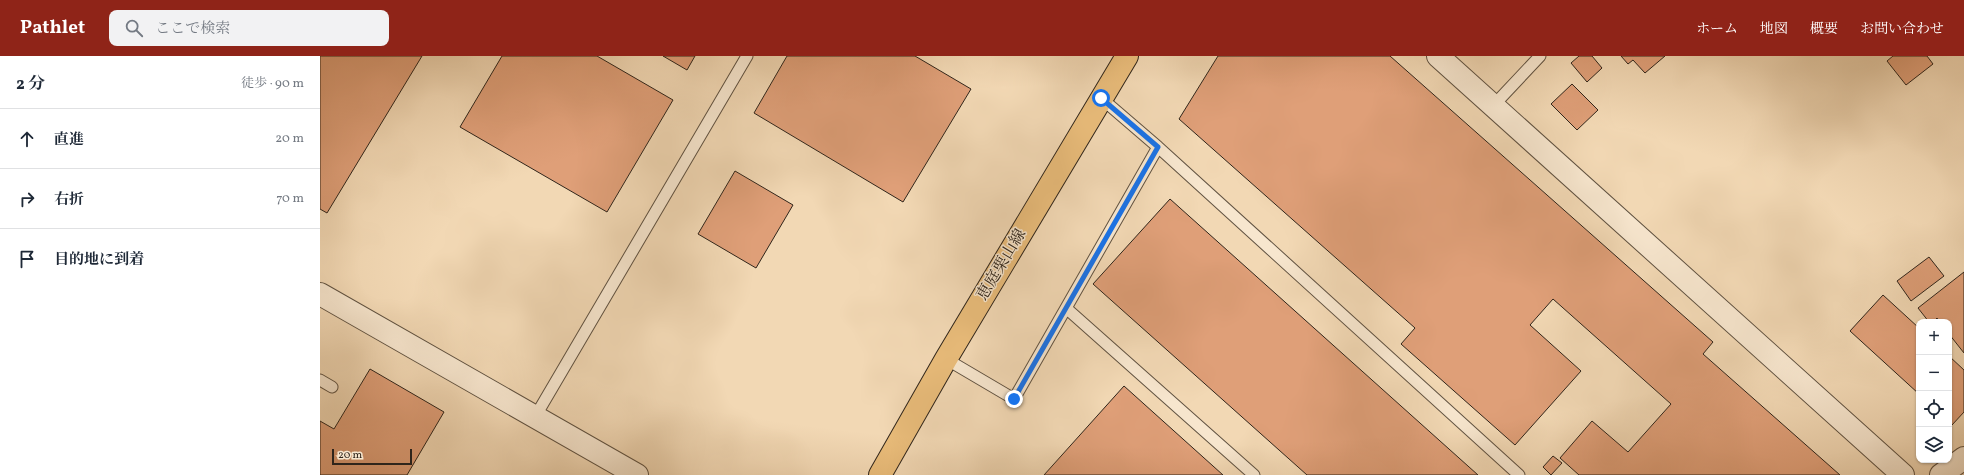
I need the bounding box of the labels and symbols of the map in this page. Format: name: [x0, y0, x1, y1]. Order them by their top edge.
route start: [1092, 89, 1110, 107]
street label: 恵庭栗山線: [972, 225, 1032, 305]
route end: [1005, 390, 1023, 408]
scale bar: [332, 447, 412, 466]

